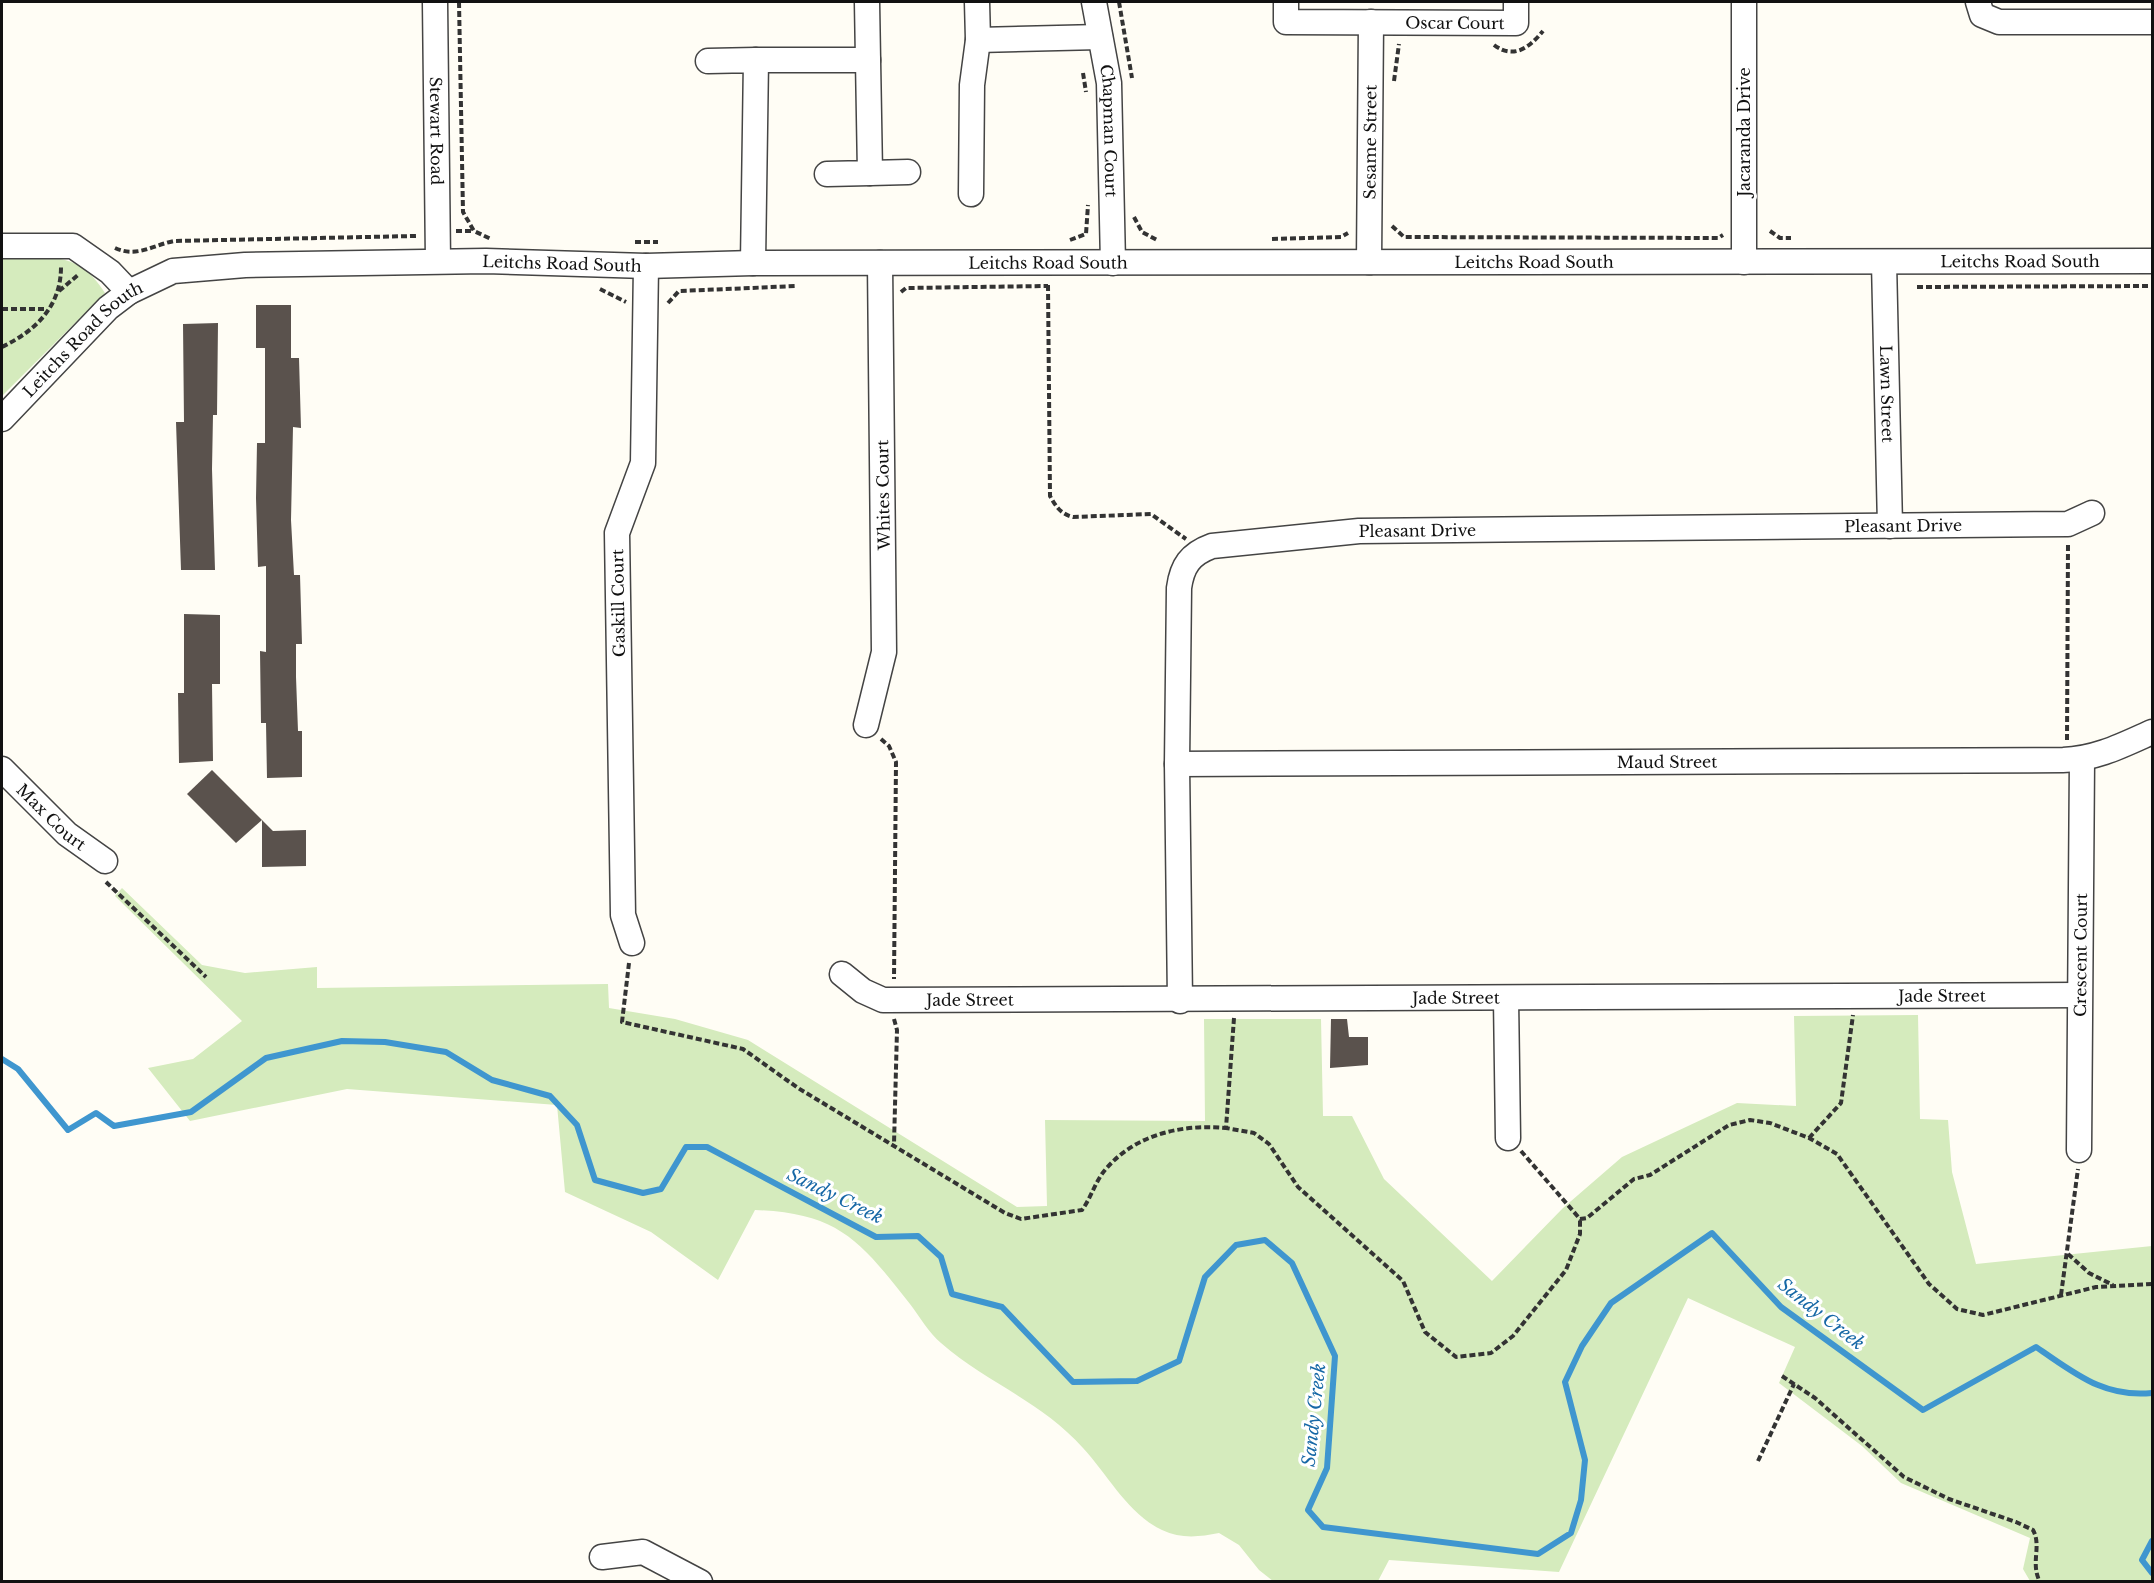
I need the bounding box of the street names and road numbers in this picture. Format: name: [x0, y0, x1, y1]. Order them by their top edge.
street label: Oscar Court: [1405, 13, 1505, 33]
street label: Chapman Court: [1096, 63, 1122, 197]
street label: Jacaranda Drive: [1734, 67, 1754, 199]
street label: Stewart Road: [426, 77, 447, 186]
street label: Sesame Street: [1360, 85, 1380, 199]
street label: Leitchs Road South: [482, 251, 642, 276]
street label: Leitchs Road South: [1940, 251, 2100, 271]
street label: Leitchs Road South: [968, 252, 1128, 273]
street label: Leitchs Road South: [1454, 252, 1614, 272]
street label: Leitchs Road South: [18, 277, 146, 401]
street label: Lawn Street: [1876, 345, 1898, 443]
street label: Whites Court: [872, 440, 894, 551]
street label: Pleasant Drive: [1844, 515, 1962, 536]
street label: Pleasant Drive: [1358, 520, 1476, 541]
street label: Gaskill Court: [607, 549, 629, 657]
street label: Maud Street: [1617, 752, 1717, 772]
street label: Max Court: [13, 780, 90, 854]
street label: Crescent Court: [2070, 893, 2091, 1017]
street label: Jade Street: [1896, 985, 1986, 1006]
street label: Jade Street: [1410, 987, 1500, 1008]
street label: Jade Street: [924, 989, 1014, 1010]

